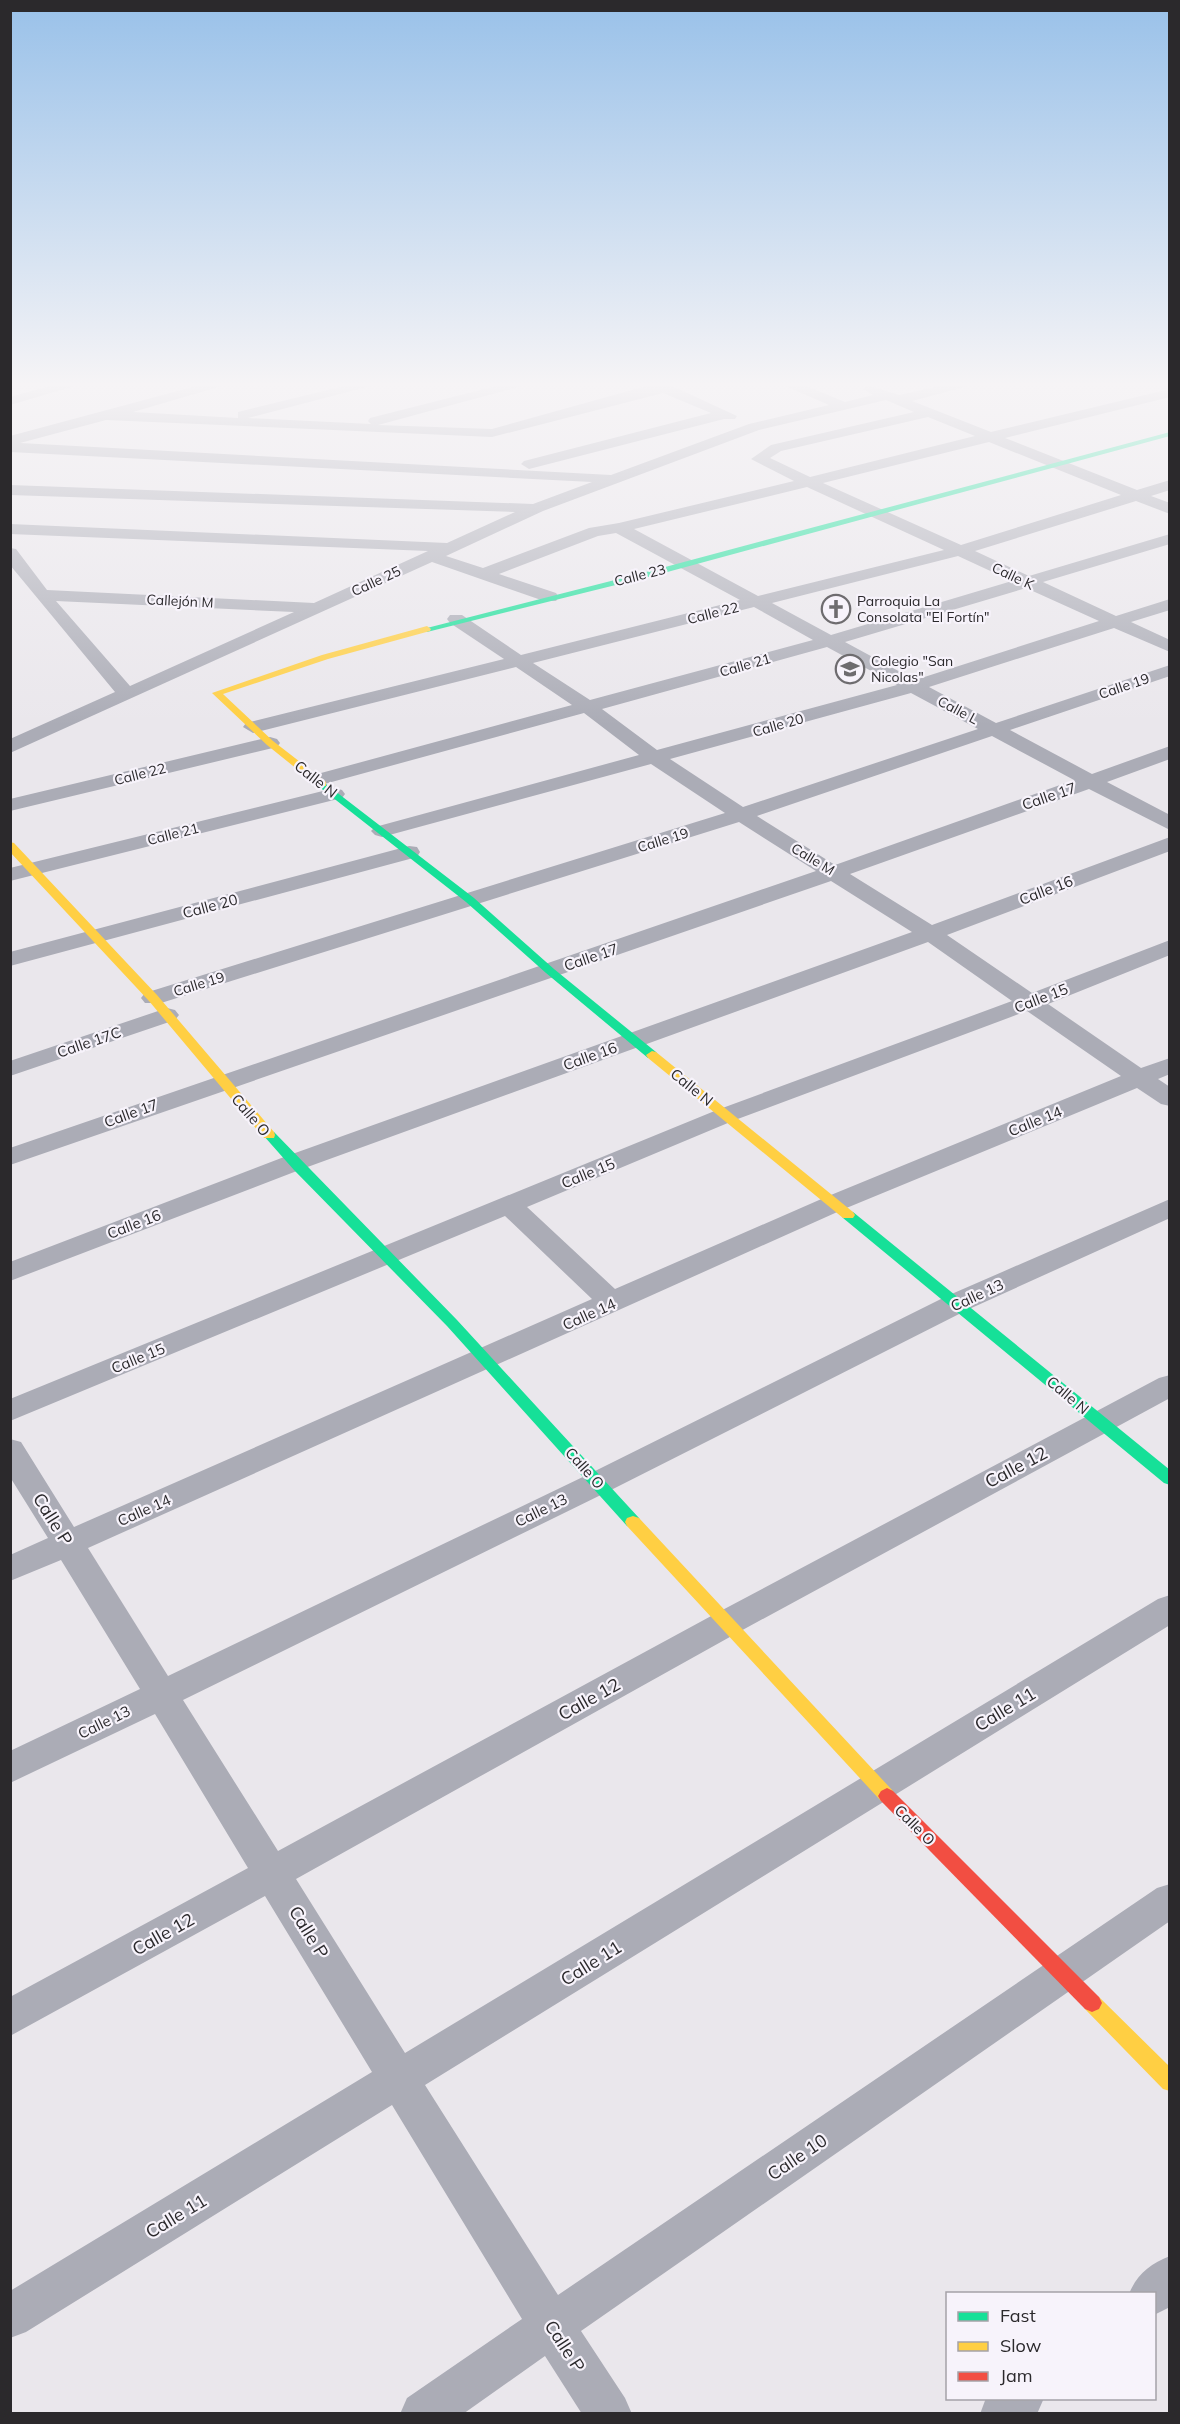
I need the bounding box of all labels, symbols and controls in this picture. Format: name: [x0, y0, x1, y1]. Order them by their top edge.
street label: Calle K: [989, 558, 1038, 594]
street label: Calle 23: [612, 560, 668, 590]
street label: Calle 25: [348, 562, 404, 600]
street label: Callejón M: [146, 590, 214, 612]
place label: Parroquia La Consolata "El Fortín": [857, 592, 990, 626]
church icon: Parroquia La Consolata "El Fortín": [820, 593, 852, 625]
street label: Calle 22: [685, 598, 741, 628]
street label: Calle 21: [717, 649, 773, 681]
place label: Colegio "San Nicolas": [871, 652, 953, 686]
school or university icon: Colegio "San Nicolas": [834, 653, 866, 685]
street label: Calle 19: [1096, 669, 1152, 703]
street label: Calle L: [935, 692, 982, 728]
street label: Calle 20: [750, 709, 806, 741]
street label: Calle N: [291, 756, 341, 802]
street label: Calle 22: [112, 759, 168, 789]
street label: Calle 17: [1019, 778, 1079, 814]
street label: Calle 21: [145, 819, 201, 849]
street label: Calle 19: [635, 824, 691, 856]
street label: Calle M: [788, 839, 838, 879]
street label: Calle 16: [1016, 871, 1076, 909]
street label: Calle 20: [180, 890, 240, 922]
street label: Calle 17: [561, 939, 621, 975]
street label: Calle 19: [171, 968, 227, 1000]
street label: Calle 15: [1011, 979, 1071, 1017]
street label: Calle 17C: [54, 1022, 124, 1062]
street label: Calle 16: [560, 1037, 620, 1075]
street label: Calle N: [667, 1064, 717, 1110]
street label: Calle O: [227, 1090, 275, 1140]
street label: Calle 17: [101, 1094, 161, 1132]
street label: Calle 14: [1005, 1102, 1065, 1140]
street label: Calle 15: [558, 1154, 618, 1192]
street label: Calle 16: [104, 1205, 164, 1243]
street label: Calle 13: [948, 1275, 1006, 1315]
street label: Calle 14: [559, 1294, 619, 1334]
street label: Calle 15: [108, 1339, 168, 1377]
street label: Calle N: [1043, 1372, 1093, 1418]
street label: Calle 12: [981, 1441, 1051, 1493]
street label: Calle O: [561, 1443, 609, 1493]
street label: Calle P: [28, 1488, 78, 1550]
street label: Calle 13: [512, 1489, 570, 1531]
street label: Calle 14: [114, 1490, 174, 1530]
street label: Calle 12: [554, 1673, 624, 1725]
street label: Calle 11: [970, 1682, 1040, 1736]
street label: Calle 13: [75, 1701, 133, 1743]
street label: Calle O: [891, 1801, 939, 1849]
street label: Calle P: [284, 1901, 334, 1963]
street label: Calle 12: [128, 1908, 198, 1960]
street label: Calle 11: [556, 1935, 626, 1991]
street label: Calle 10: [763, 2129, 831, 2185]
street label: Calle 11: [141, 2189, 211, 2243]
legend: [946, 2292, 1156, 2400]
text: Fast: [1000, 2304, 1036, 2327]
street label: Calle P: [540, 2316, 590, 2376]
text: Slow: [1000, 2334, 1042, 2357]
text: Jam: [1000, 2364, 1033, 2387]

